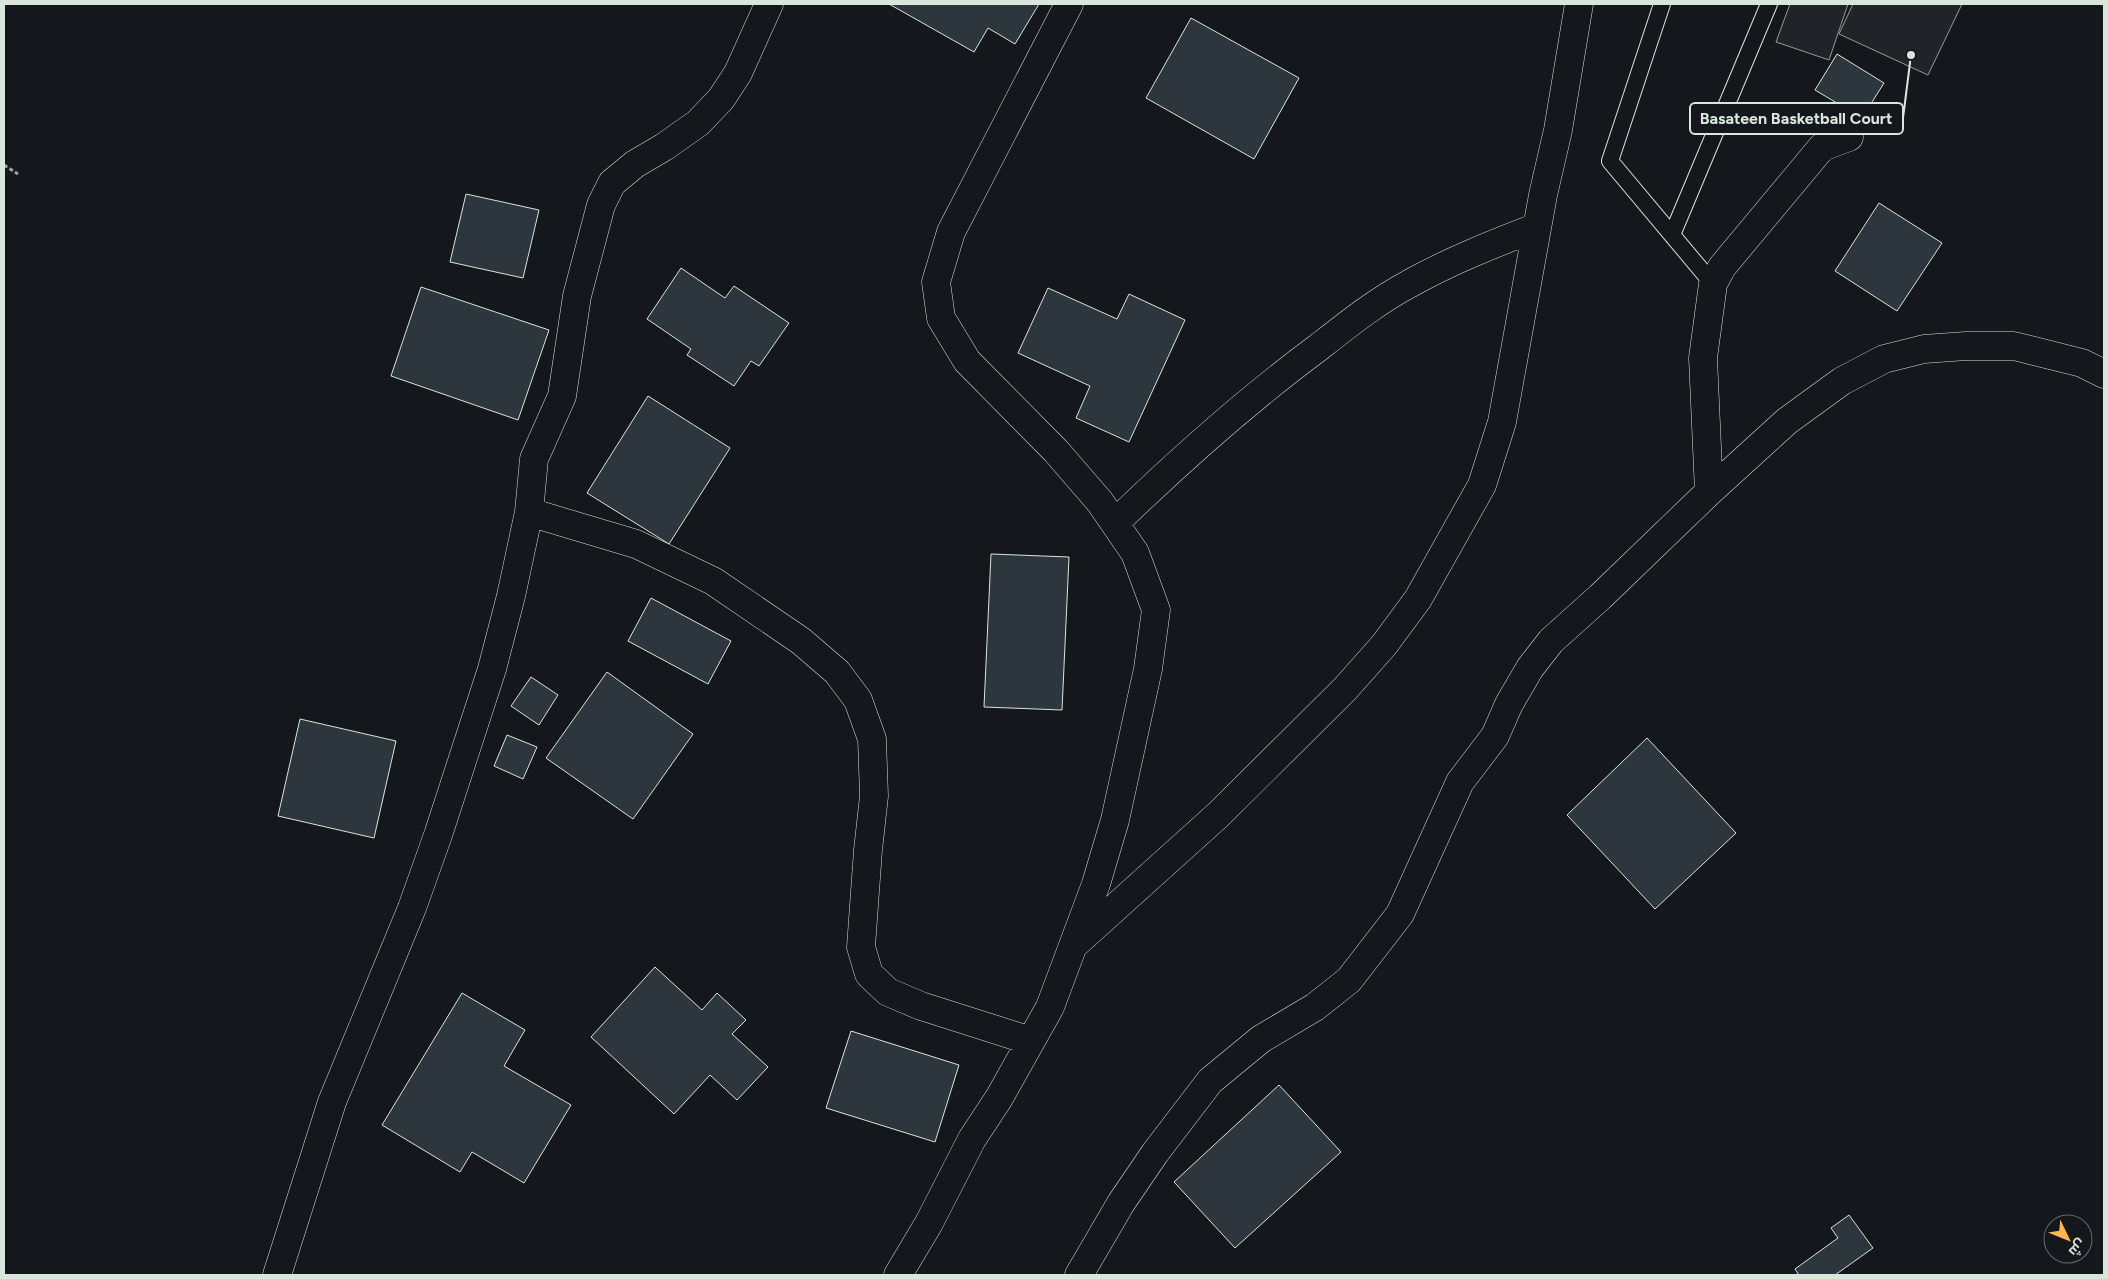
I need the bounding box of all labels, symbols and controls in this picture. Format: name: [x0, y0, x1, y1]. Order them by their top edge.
callout: Basateen Basketball Court: [1690, 103, 1903, 134]
text: Basateen Basketball Court: [1700, 109, 1892, 128]
north arrow: [2043, 1214, 2093, 1264]
text: ش: [2065, 1235, 2089, 1260]

